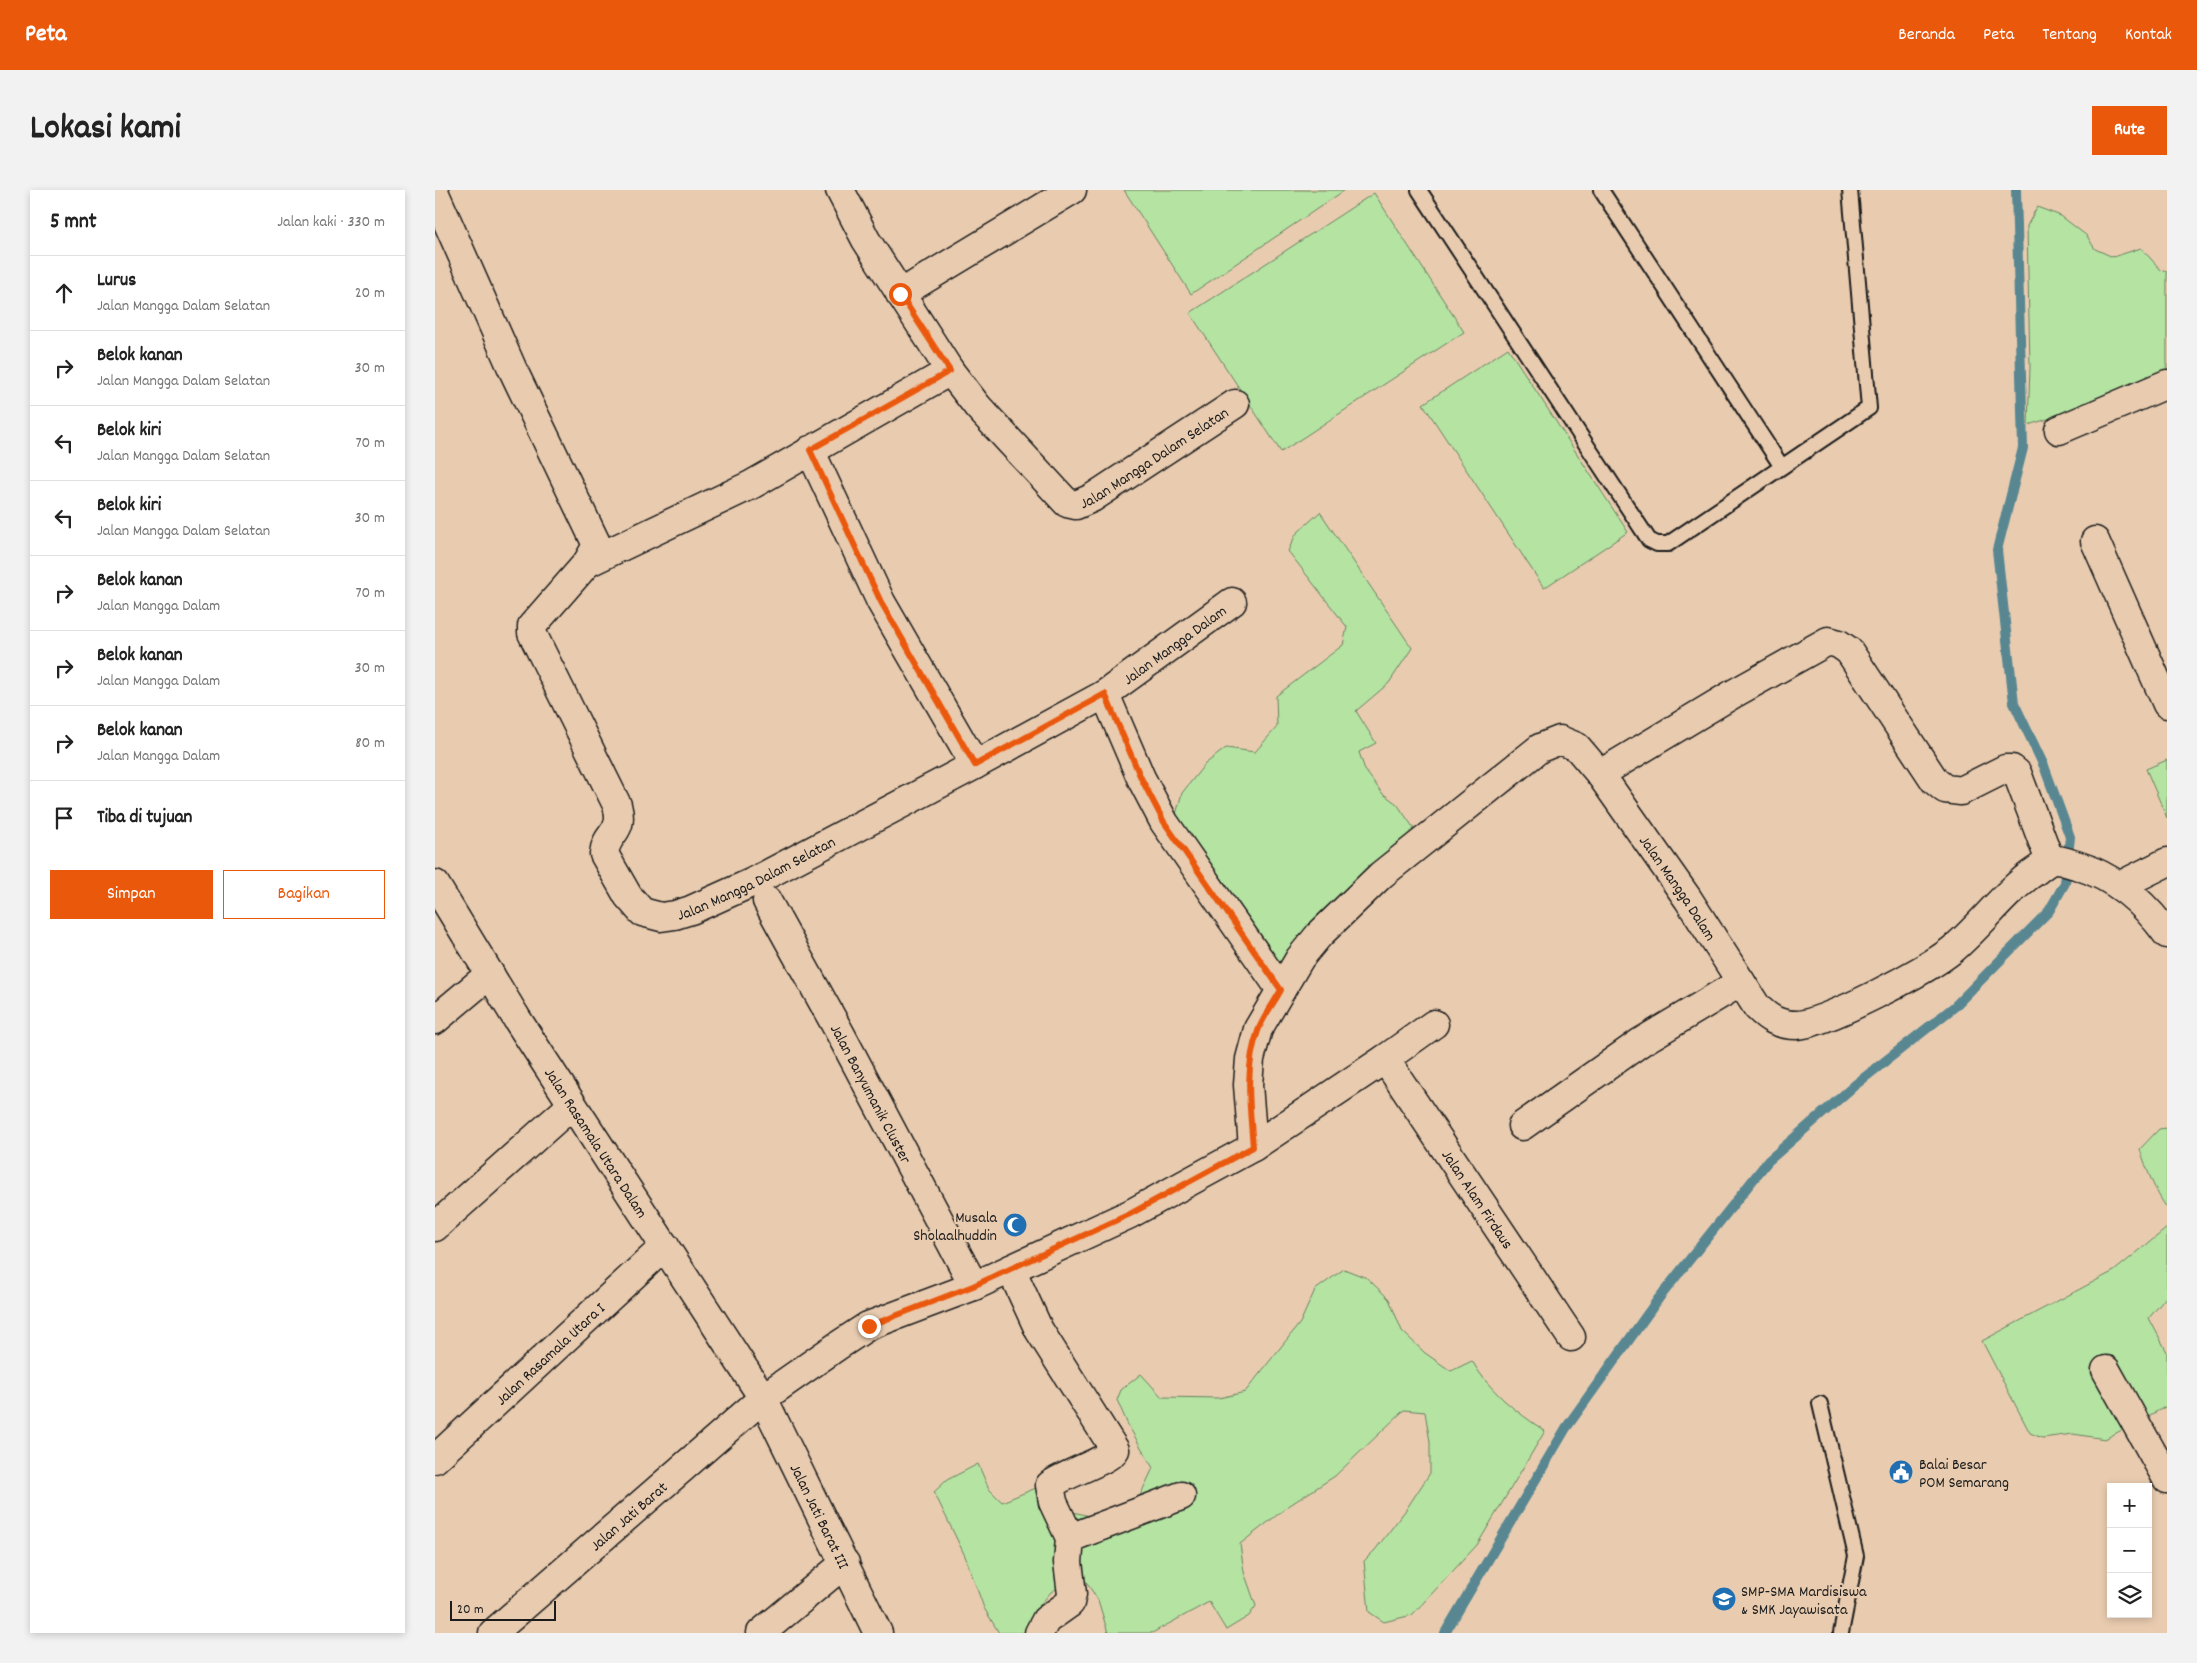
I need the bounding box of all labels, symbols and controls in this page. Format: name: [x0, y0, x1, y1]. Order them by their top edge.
text: Peta: [25, 18, 67, 52]
text: Beranda: [1898, 23, 1955, 48]
text: Peta: [1983, 23, 2014, 48]
text: Tentang: [2042, 23, 2097, 48]
text: Kontak: [2125, 23, 2172, 48]
text: Lokasi kami: [30, 105, 181, 155]
button: Rute: [2092, 106, 2167, 155]
text: 5 mnt: [50, 208, 96, 238]
text: Jalan kaki · 330 m: [277, 211, 385, 234]
text: Lurus: [97, 268, 136, 295]
icon: ahead: [50, 279, 78, 307]
text: 20 m: [355, 282, 385, 305]
route start: [889, 283, 912, 306]
text: Jalan Mangga Dalam Selatan: [97, 295, 270, 318]
text: Belok kanan: [97, 343, 183, 370]
icon: right: [50, 354, 78, 382]
text: 30 m: [355, 357, 385, 380]
text: Jalan Mangga Dalam Selatan: [97, 370, 270, 393]
street label: Jalan Mangga Dalam Selatan: [1077, 402, 1234, 516]
text: Belok kiri: [97, 418, 161, 445]
icon: left: [50, 429, 78, 457]
text: 70 m: [355, 432, 385, 455]
text: Jalan Mangga Dalam Selatan: [97, 445, 270, 468]
text: Belok kiri: [97, 493, 161, 520]
icon: left: [50, 504, 78, 532]
text: 30 m: [355, 507, 385, 530]
text: Jalan Mangga Dalam Selatan: [97, 520, 270, 543]
text: Belok kanan: [97, 568, 183, 595]
icon: right: [50, 579, 78, 607]
text: 70 m: [355, 582, 385, 605]
text: Jalan Mangga Dalam: [97, 595, 220, 618]
street label: Jalan Mangga Dalam: [1119, 601, 1232, 692]
text: Belok kanan: [97, 643, 183, 670]
icon: right: [50, 654, 78, 682]
text: 30 m: [355, 657, 385, 680]
text: Jalan Mangga Dalam: [97, 670, 220, 693]
text: Belok kanan: [97, 718, 183, 745]
icon: right: [50, 729, 78, 757]
text: 80 m: [355, 732, 385, 755]
text: Jalan Mangga Dalam: [97, 745, 220, 768]
icon: arrive: [50, 804, 78, 832]
text: Tiba di tujuan: [97, 805, 192, 832]
street label: Jalan Mangga Dalam: [1633, 831, 1721, 946]
street label: Jalan Mangga Dalam Selatan: [675, 832, 840, 928]
button: Simpan: [50, 870, 213, 919]
button: Bagikan: [223, 870, 385, 919]
street label: Jalan Banyumanik Cluster: [823, 1020, 916, 1168]
street label: Jalan Rasamala Utara Dalam: [538, 1064, 652, 1223]
street label: Jalan Alam Firdaus: [1435, 1146, 1518, 1254]
place label: Musala Sholaalhuddin: [913, 1207, 997, 1248]
mosque icon: Musala Sholaalhuddin: [1002, 1212, 1028, 1238]
street label: Jalan Rasamala Utara I: [491, 1298, 611, 1412]
route end: [858, 1315, 881, 1338]
place label: Balai Besar POM Semarang: [1919, 1454, 2009, 1495]
public building icon: Balai Besar POM Semarang: [1888, 1459, 1914, 1485]
street label: Jalan Jati Barat III: [783, 1460, 854, 1574]
street label: Jalan Jati Barat: [586, 1477, 674, 1558]
map controls: [2107, 1483, 2152, 1618]
button: +: [2107, 1483, 2152, 1528]
button: −: [2107, 1528, 2152, 1573]
button: layers: [2107, 1573, 2152, 1618]
place label: SMP-SMA Mardisiswa & SMK Jayawisata: [1741, 1581, 1867, 1622]
school or university icon: SMP-SMA Mardisiswa & SMK Jayawisata: [1711, 1586, 1737, 1612]
scale bar: [450, 1598, 556, 1621]
text: 20 m: [457, 1600, 484, 1620]

